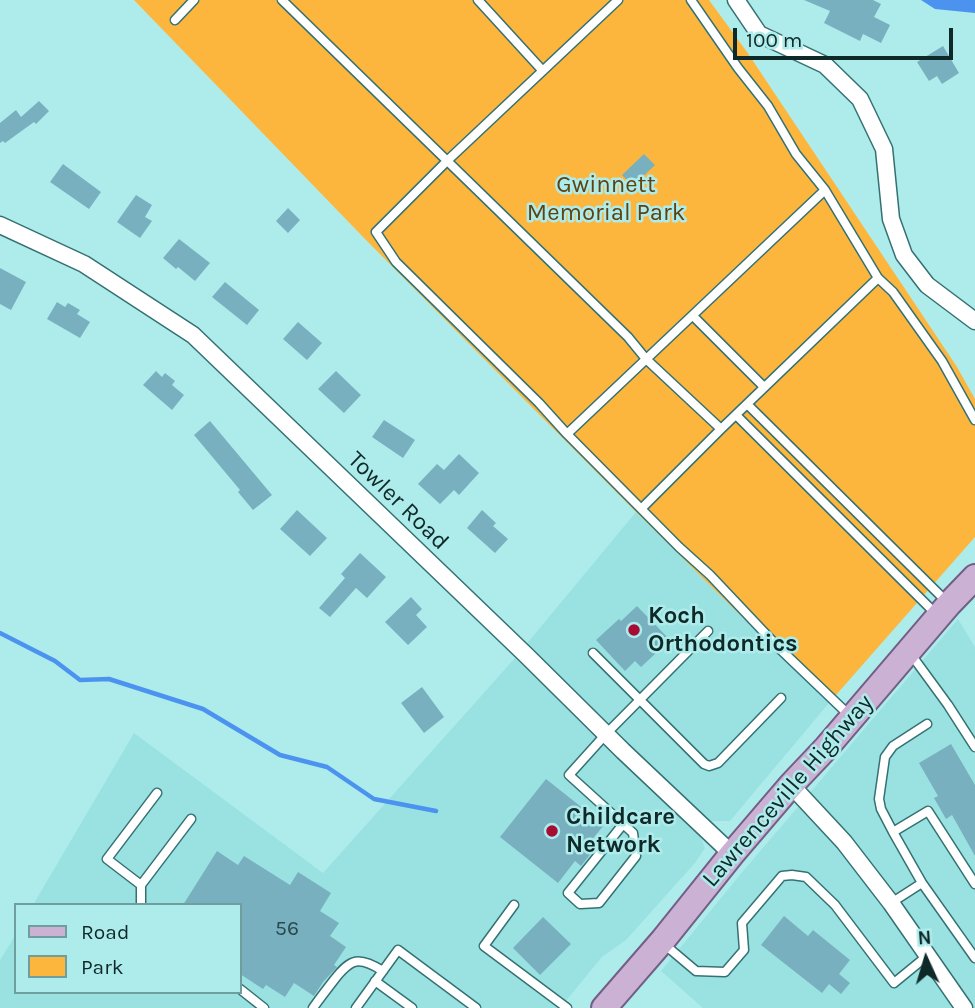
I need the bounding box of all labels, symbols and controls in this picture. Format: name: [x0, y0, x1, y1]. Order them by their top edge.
scale bar: [737, 14, 958, 58]
text: 100 m: [746, 28, 803, 52]
park label: Gwinnett Memorial Park: [527, 171, 685, 227]
street label: Towler Road: [341, 446, 455, 556]
place label: Koch Orthodontics: [648, 602, 798, 658]
marker: Koch Orthodontics: [626, 622, 642, 638]
street label: Lawrenceville Highway: [697, 689, 879, 893]
place label: Childcare Network: [566, 803, 675, 859]
marker: Childcare Network: [544, 823, 560, 839]
legend: [14, 903, 242, 994]
house number: 56: [275, 916, 299, 942]
text: Road: [81, 920, 129, 944]
north arrow: [891, 924, 961, 994]
text: N: [917, 927, 932, 949]
text: Park: [81, 955, 124, 979]

